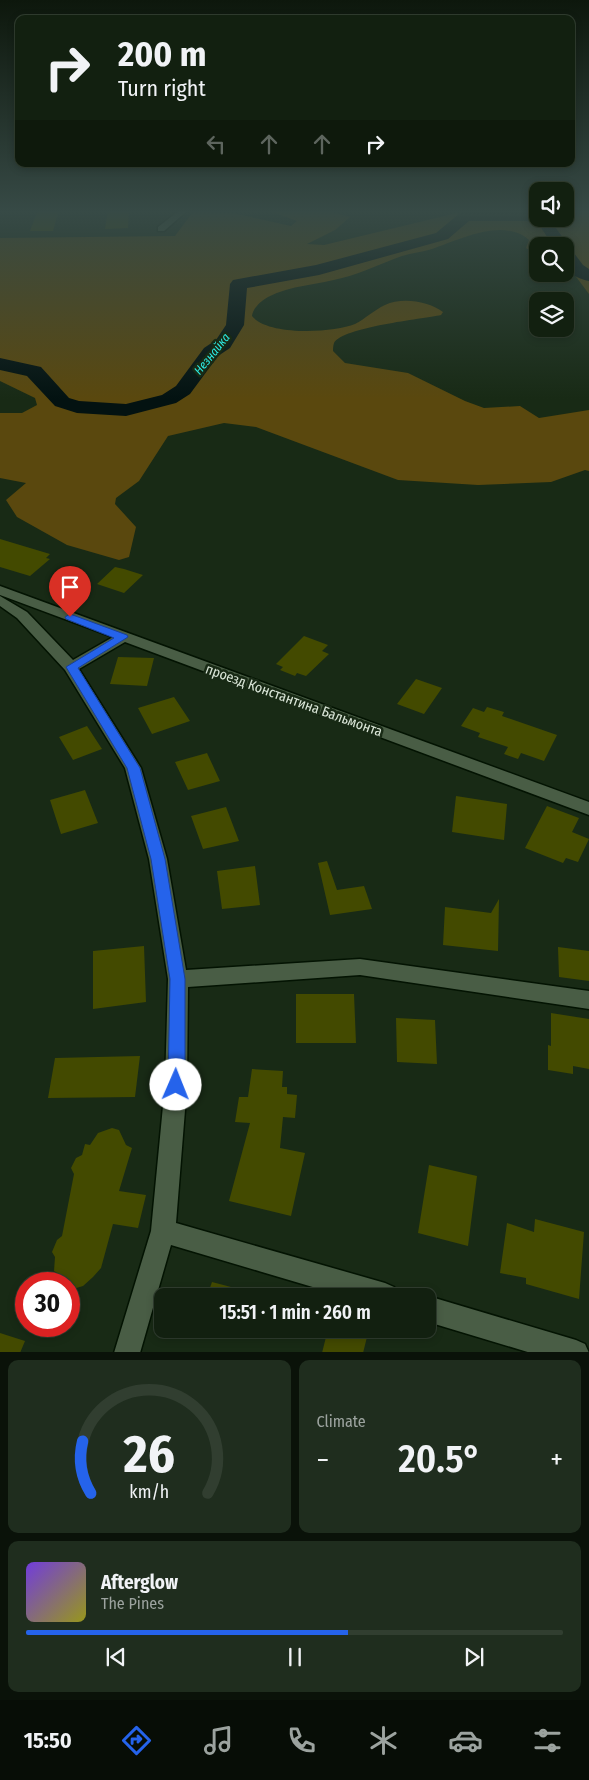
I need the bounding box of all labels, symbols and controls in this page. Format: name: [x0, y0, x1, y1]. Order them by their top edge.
text: 200 m: [118, 33, 206, 75]
icon: right: [35, 35, 100, 100]
text: Turn right: [118, 75, 206, 102]
icon: left: [202, 130, 230, 158]
icon: ahead: [255, 130, 283, 158]
icon: ahead: [308, 130, 336, 158]
icon: right: [361, 130, 389, 158]
map controls: [529, 182, 574, 337]
button: sound: [529, 182, 574, 227]
button: search: [529, 237, 574, 282]
button: layers: [529, 292, 574, 337]
water label: Незнайка: [191, 331, 233, 377]
pin: [49, 566, 91, 617]
icon: arrive: [56, 573, 84, 601]
street label: проезд Константина Бальмонта: [203, 661, 385, 740]
position arrow: [149, 1058, 201, 1110]
speed limit sign: 30: [15, 1272, 80, 1337]
text: 15:51 · 1 min · 260 m: [219, 1301, 371, 1324]
text: Climate: [317, 1412, 366, 1431]
text: 26: [123, 1423, 175, 1486]
text: 20.5°: [398, 1436, 481, 1482]
text: −: [317, 1443, 329, 1476]
text: +: [550, 1443, 563, 1476]
text: km/h: [129, 1481, 169, 1503]
text: Afterglow: [101, 1571, 178, 1594]
text: The Pines: [101, 1594, 164, 1613]
icon: previous: [102, 1643, 130, 1671]
icon: pause: [281, 1643, 309, 1671]
icon: next: [460, 1643, 488, 1671]
icon: directions: [119, 1723, 154, 1758]
icon: music: [201, 1723, 236, 1758]
icon: phone: [284, 1723, 319, 1758]
icon: climate: [366, 1723, 401, 1758]
icon: car: [448, 1723, 483, 1758]
icon: filters: [530, 1723, 565, 1758]
text: 15:50: [24, 1727, 72, 1754]

